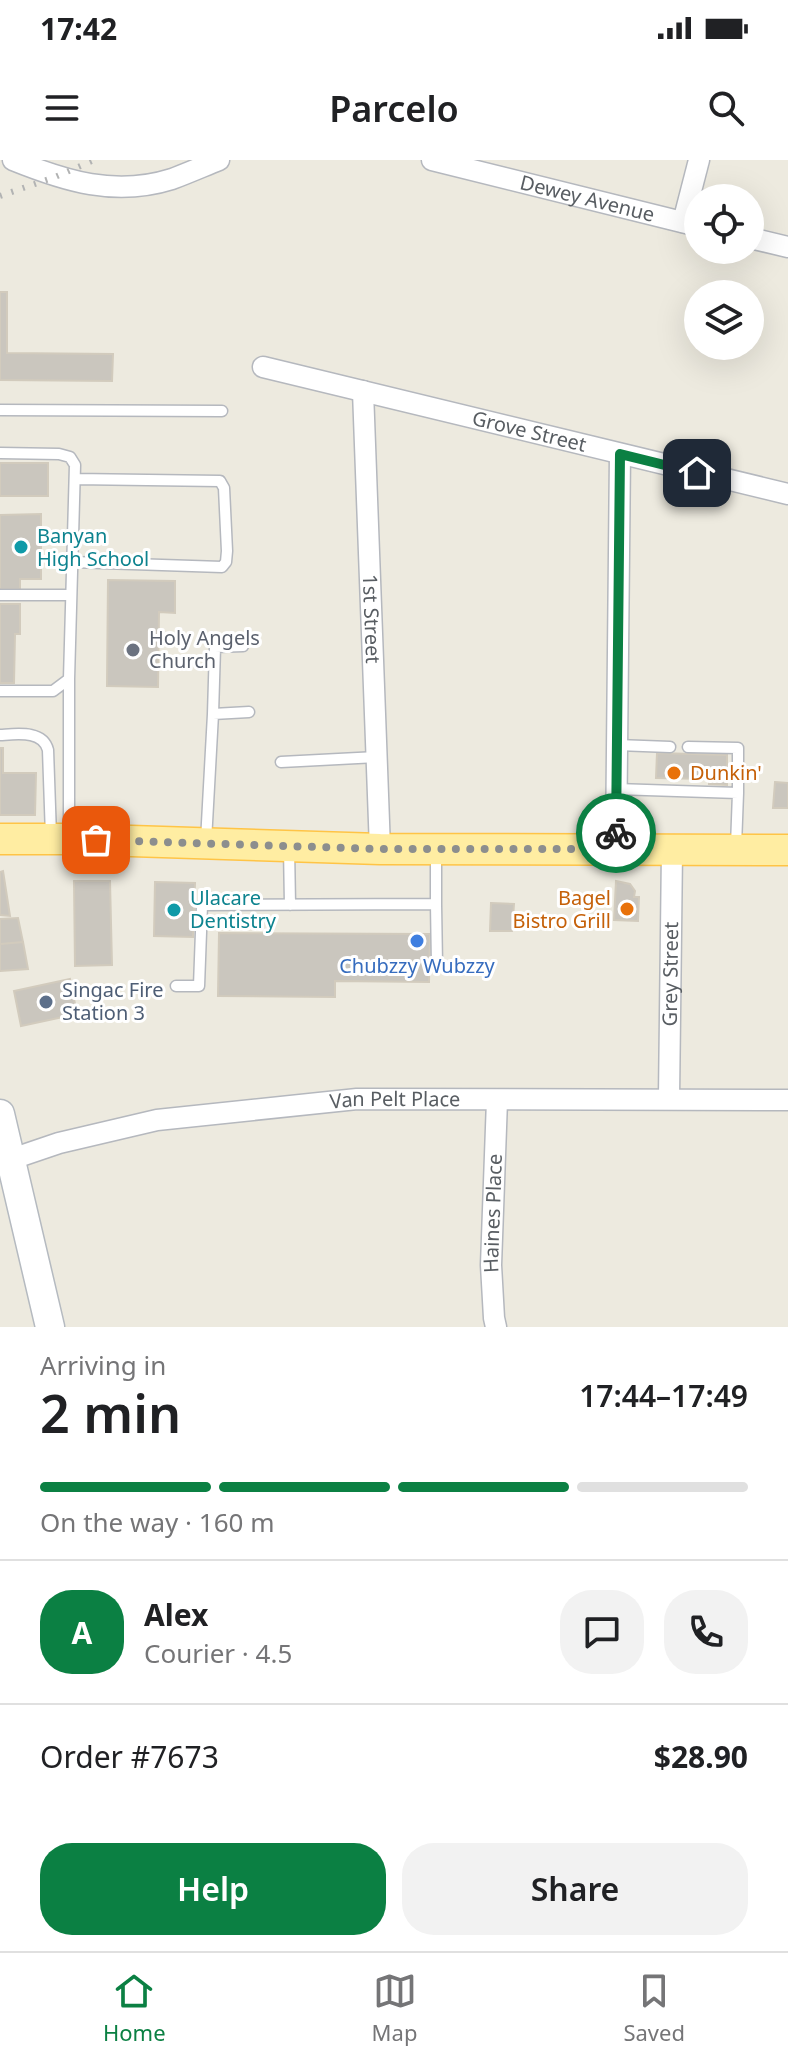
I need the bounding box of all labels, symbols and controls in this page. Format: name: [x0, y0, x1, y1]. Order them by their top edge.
text: 17:42: [40, 8, 117, 49]
text: Parcelo: [329, 84, 459, 133]
icon: menu: [40, 86, 84, 130]
icon: search: [704, 86, 748, 130]
street label: Dewey Avenue: [517, 168, 658, 228]
map controls: [684, 184, 764, 360]
button: locate: [684, 184, 764, 264]
button: layers: [684, 280, 764, 360]
street label: Grove Street: [470, 404, 589, 458]
pin: [663, 439, 731, 507]
icon: home: [675, 451, 719, 495]
place label: Banyan High School: [37, 522, 149, 572]
marker: Banyan High School: [12, 538, 30, 556]
street label: 1st Street: [357, 574, 387, 664]
place label: Holy Angels Church: [149, 624, 260, 674]
marker: Holy Angels Church: [124, 641, 142, 659]
place label: Dunkin': [690, 759, 762, 786]
marker: Dunkin': [665, 764, 683, 782]
courier: [576, 793, 656, 873]
pin: [62, 806, 130, 874]
icon: bike: [594, 811, 638, 855]
icon: bag: [74, 818, 118, 862]
place label: Ulacare Dentistry: [190, 884, 277, 934]
place label: Bagel Bistro Grill: [513, 884, 611, 934]
marker: Bagel Bistro Grill: [618, 900, 636, 918]
marker: Ulacare Dentistry: [165, 901, 183, 919]
street label: Grey Street: [656, 922, 684, 1026]
marker: Chubzzy Wubzzy: [408, 932, 426, 950]
place label: Chubzzy Wubzzy: [339, 952, 496, 979]
place label: Singac Fire Station 3: [62, 976, 164, 1026]
marker: Singac Fire Station 3: [37, 993, 55, 1011]
street label: Van Pelt Place: [328, 1085, 460, 1115]
street label: Haines Place: [477, 1153, 508, 1274]
text: Arriving in: [40, 1347, 166, 1383]
text: 17:44–17:49: [579, 1375, 748, 1416]
text: 2 min: [40, 1377, 181, 1448]
text: On the way · 160 m: [40, 1504, 274, 1540]
button: chat: [560, 1590, 644, 1674]
button: phone: [664, 1590, 748, 1674]
text: Alex: [144, 1594, 208, 1635]
text: A: [72, 1612, 92, 1653]
text: Courier · 4.5: [144, 1635, 292, 1671]
text: Order #7673: [40, 1736, 219, 1777]
text: $28.90: [654, 1736, 748, 1777]
button: Help: [40, 1843, 386, 1935]
button: Share: [402, 1843, 748, 1935]
tab: Home: [103, 1969, 166, 2047]
tab: Map: [372, 1969, 417, 2047]
tab: Saved: [623, 1969, 685, 2047]

